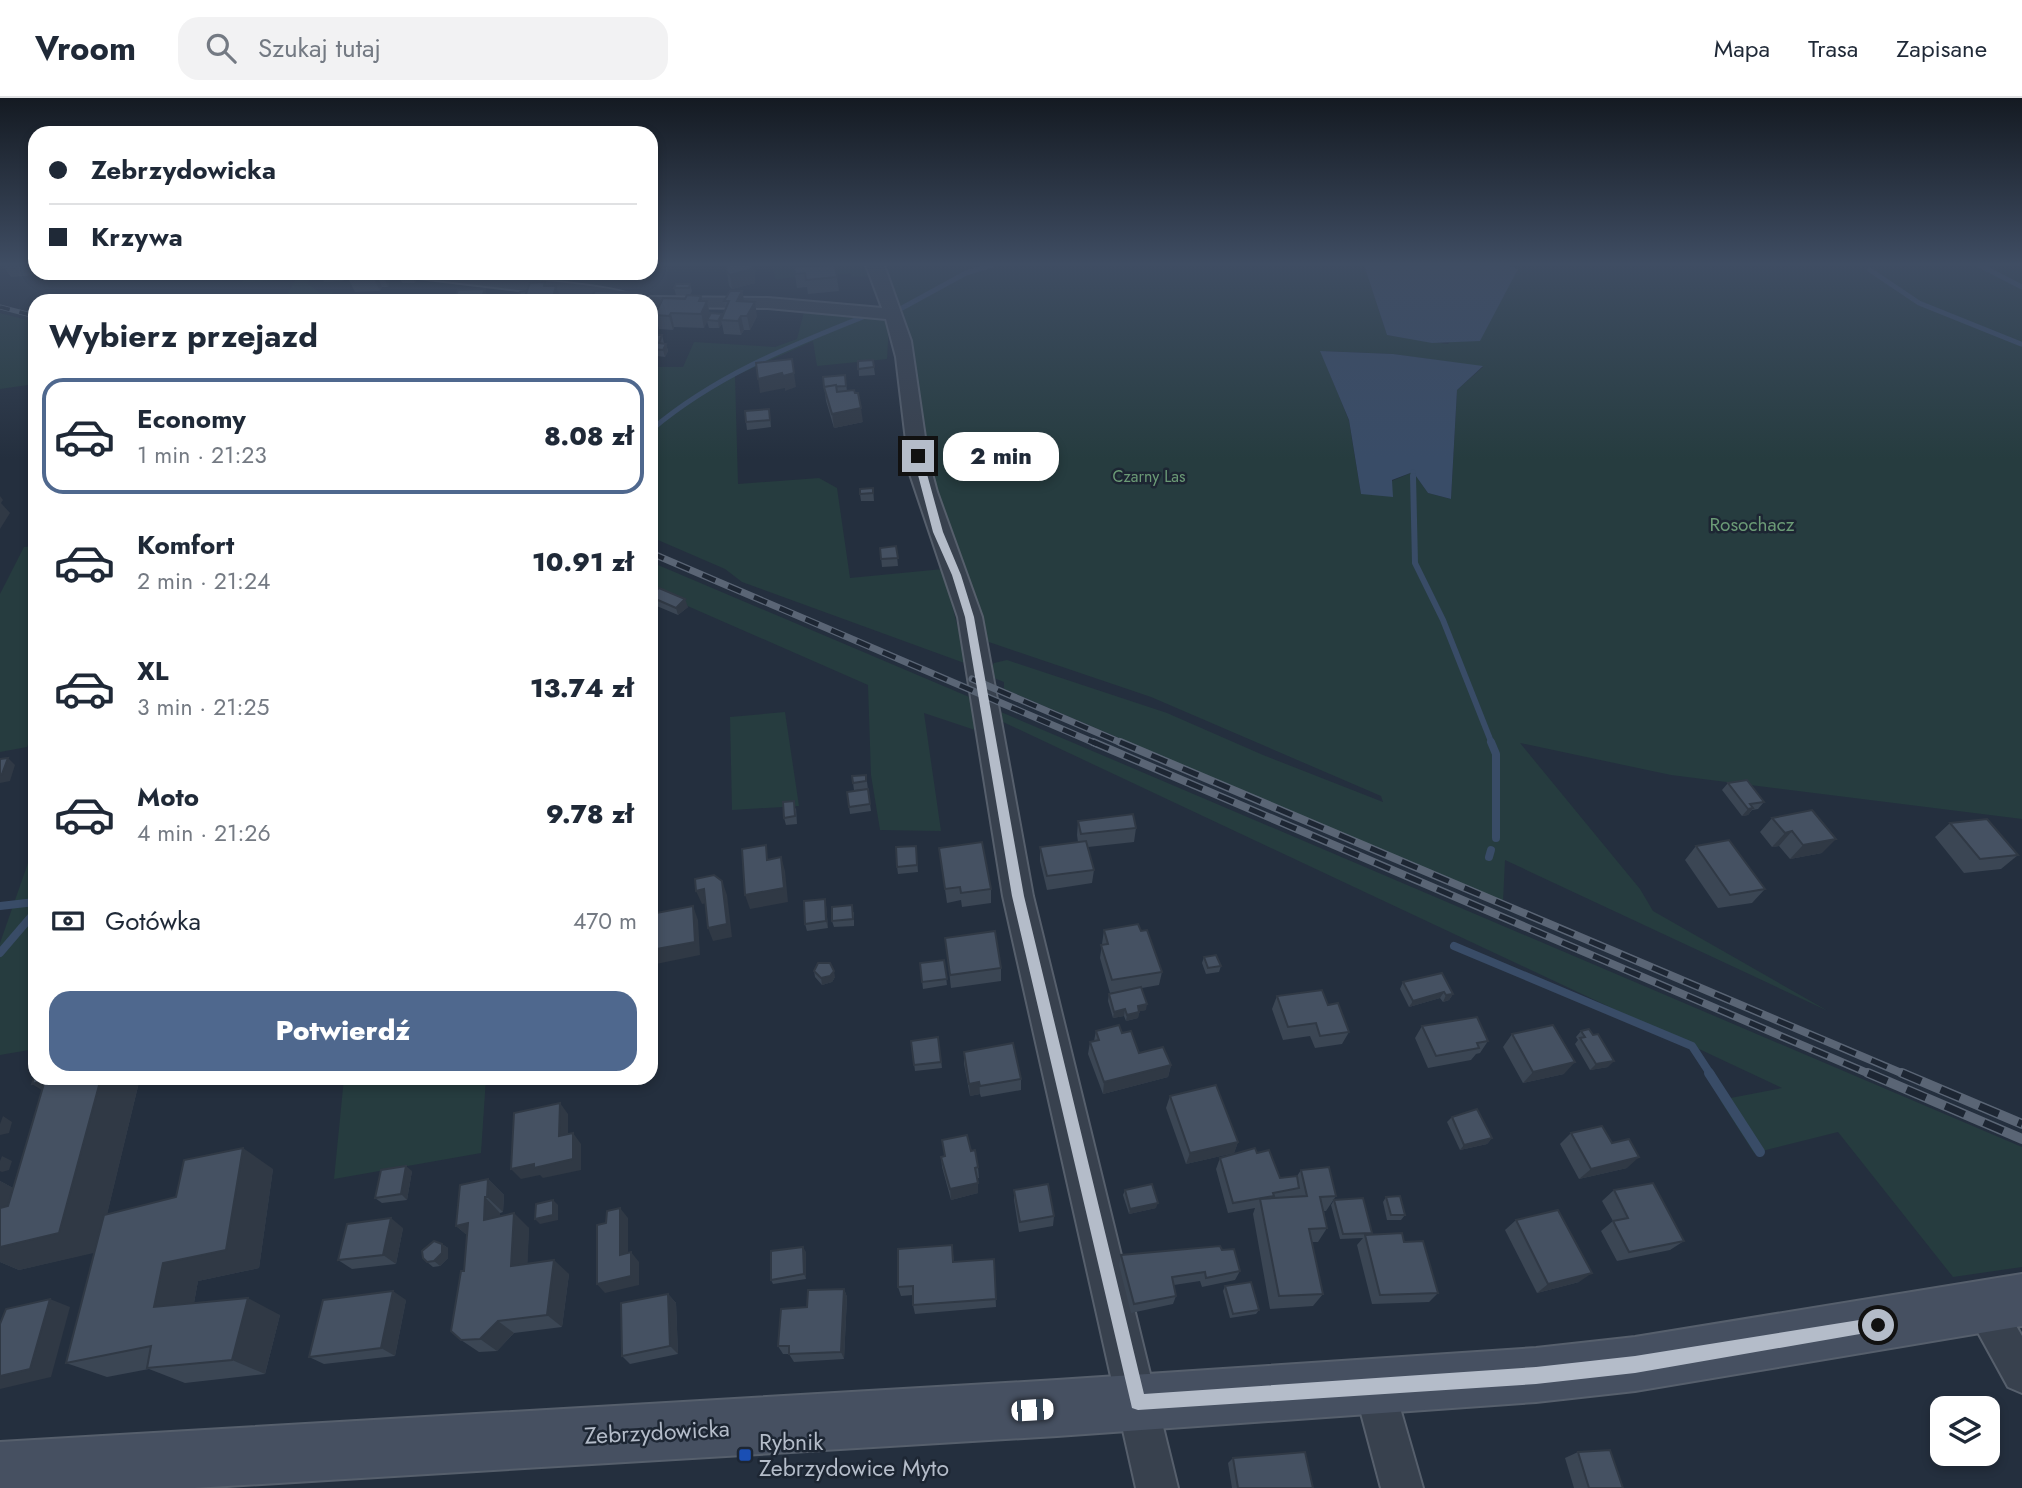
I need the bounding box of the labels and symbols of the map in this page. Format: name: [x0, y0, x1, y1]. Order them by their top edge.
callout: 2 min: [942, 432, 1058, 480]
route end: [902, 440, 934, 472]
park label: Czarny Las: [1112, 465, 1186, 488]
park label: Rosochacz: [1709, 511, 1795, 538]
route start: [1862, 1309, 1894, 1341]
car: [1011, 1398, 1054, 1422]
street label: Zebrzydowicka: [583, 1411, 731, 1453]
place label: Rybnik Zebrzydowice Myto: [759, 1425, 949, 1485]
marker: Rybnik Zebrzydowice Myto: [737, 1447, 753, 1463]

